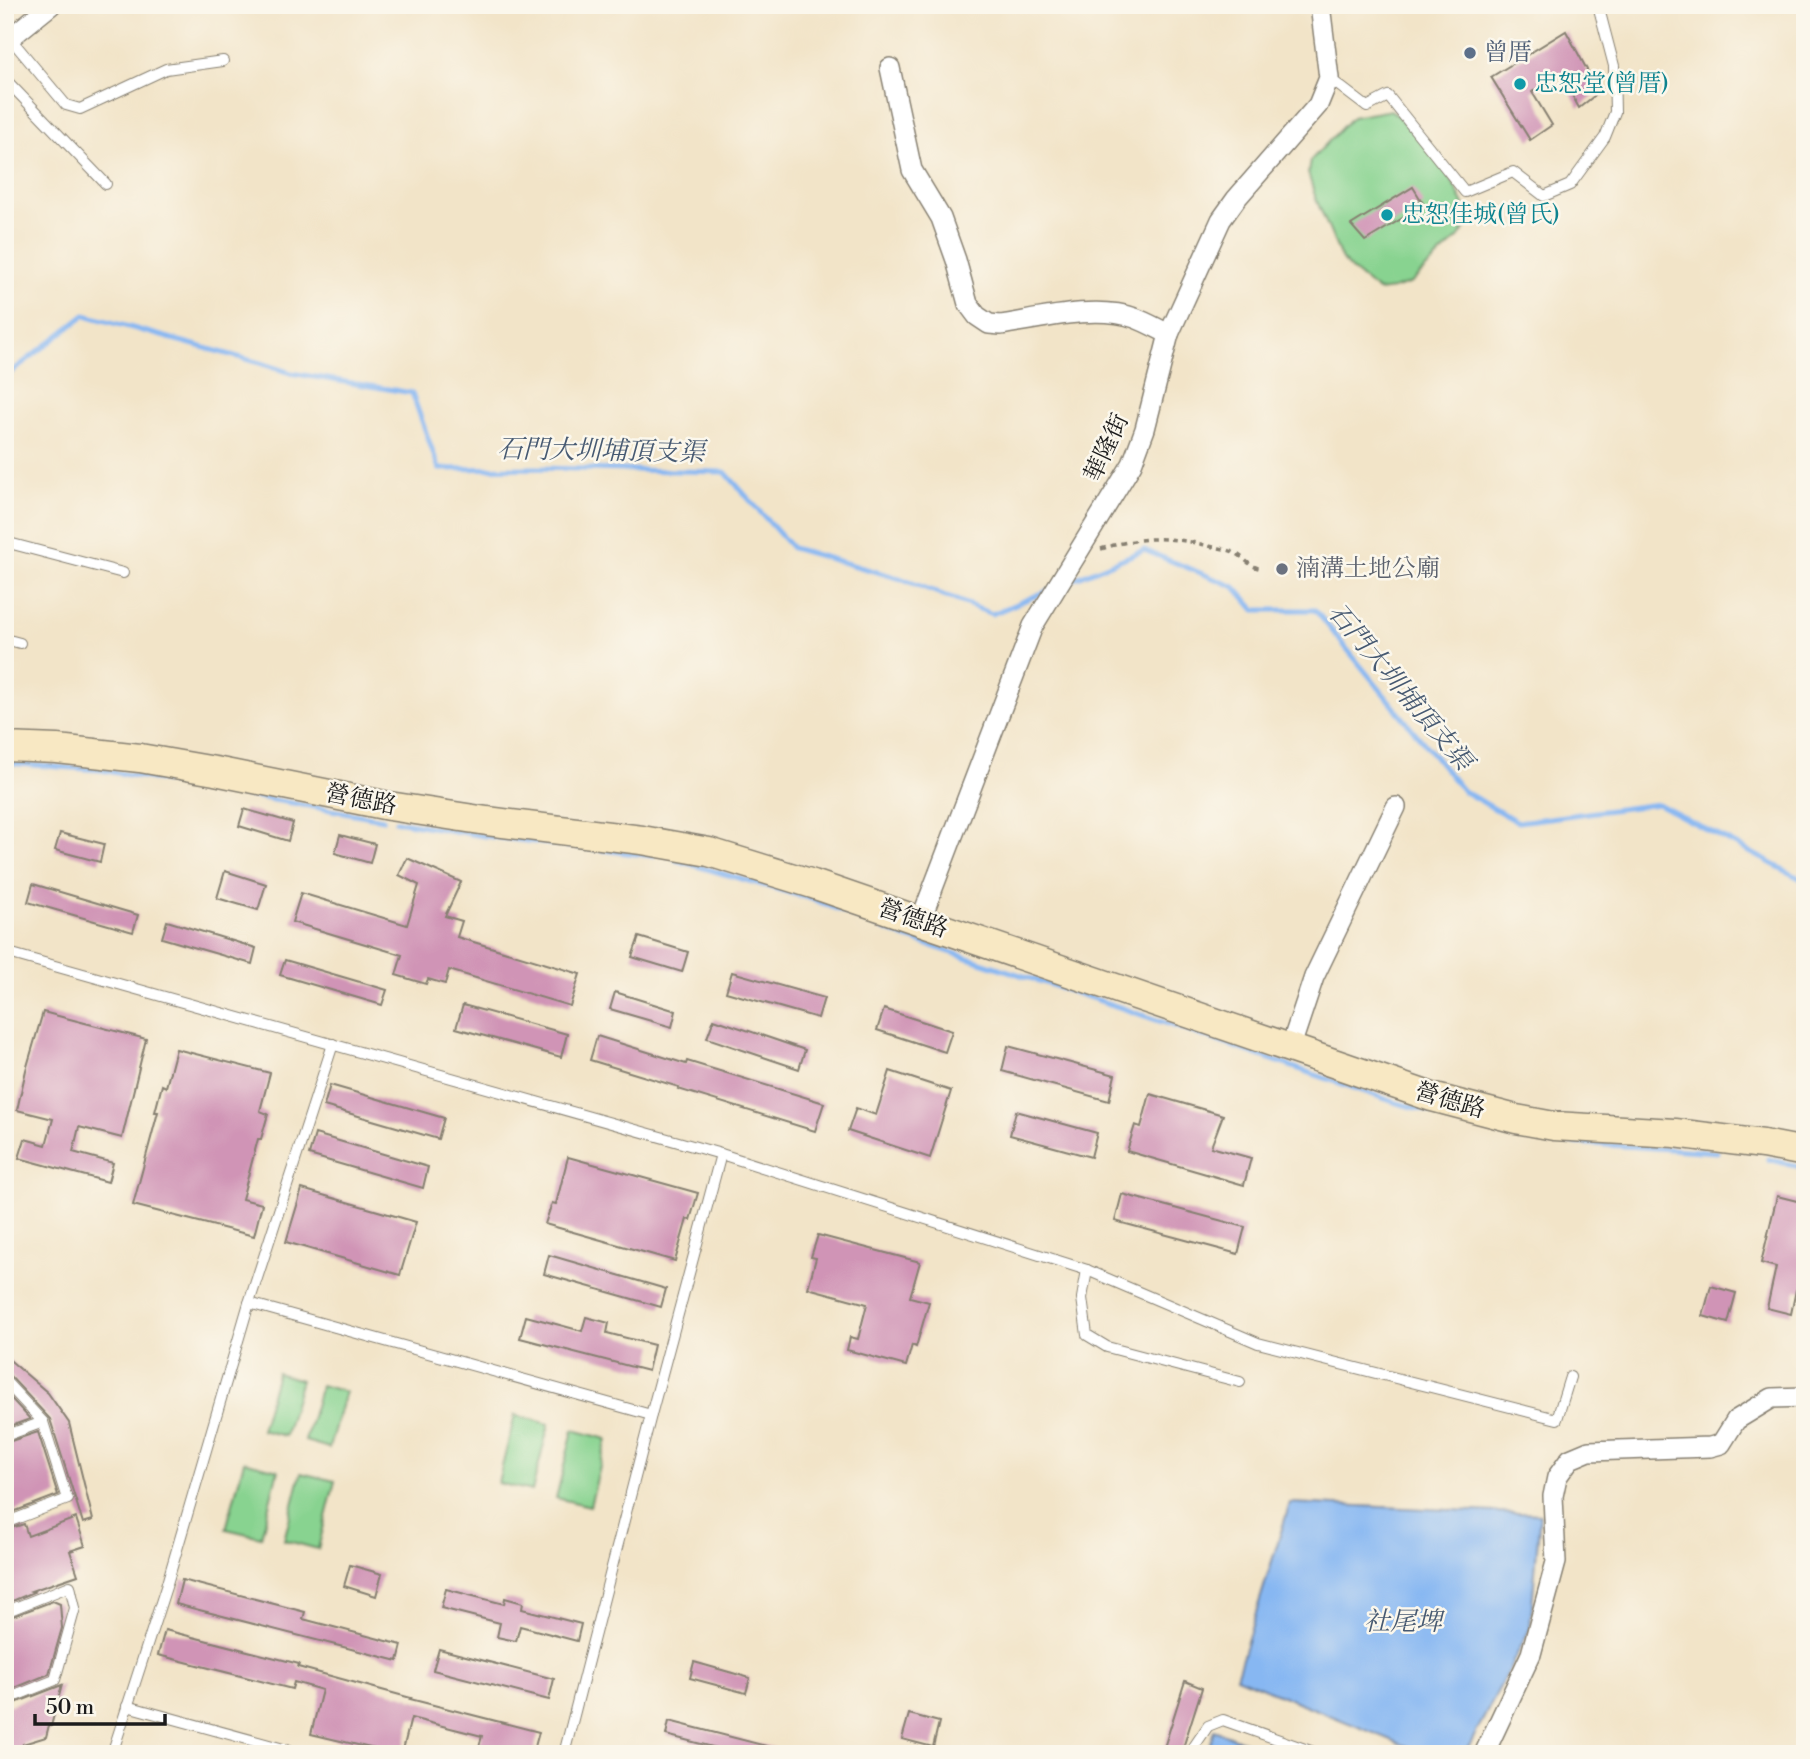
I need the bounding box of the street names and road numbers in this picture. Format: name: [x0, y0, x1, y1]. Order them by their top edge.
street label: 華隆街: [1078, 409, 1136, 487]
street label: 營德路: [323, 778, 399, 822]
street label: 營德路: [874, 893, 952, 945]
street label: 營德路: [1411, 1077, 1489, 1125]

